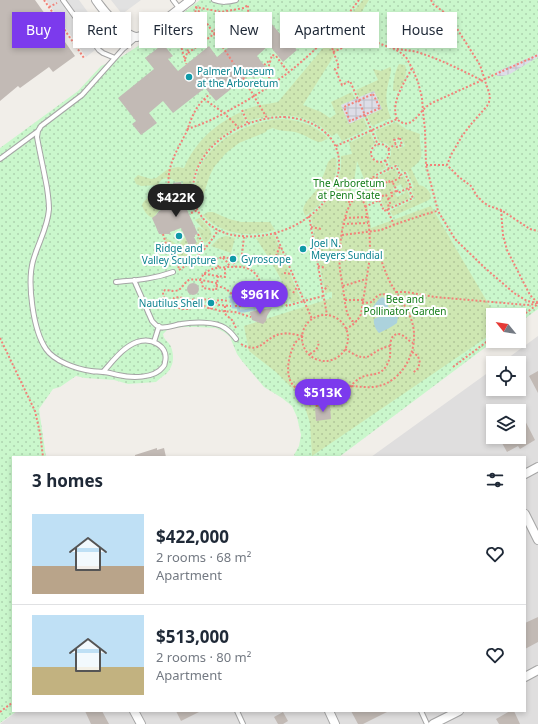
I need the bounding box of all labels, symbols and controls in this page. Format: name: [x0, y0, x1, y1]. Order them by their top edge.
chip: Buy: [12, 12, 65, 48]
chip: Rent: [73, 12, 131, 48]
chip: Filters: [139, 12, 207, 48]
chip: New: [215, 12, 272, 48]
chip: Apartment: [280, 12, 379, 48]
chip: House: [387, 12, 457, 48]
place label: Palmer Museum at the Arboretum: [197, 64, 278, 90]
marker: Palmer Museum at the Arboretum: [184, 72, 194, 82]
park label: The Arboretum at Penn State: [313, 176, 385, 202]
pin: $422K: [148, 184, 204, 218]
text: $422K: [157, 188, 195, 206]
marker: Ridge and Valley Sculpture: [174, 231, 184, 241]
place label: Joel N. Meyers Sundial: [310, 236, 383, 262]
place label: Ridge and Valley Sculpture: [142, 241, 216, 267]
marker: Joel N. Meyers Sundial: [298, 244, 308, 254]
place label: Gyroscope: [241, 252, 291, 266]
marker: Gyroscope: [228, 254, 238, 264]
pin: $961K: [232, 281, 288, 315]
text: $961K: [241, 285, 279, 303]
park label: Bee and Pollinator Garden: [364, 292, 446, 318]
place label: Nautilus Shell: [139, 296, 203, 310]
marker: Nautilus Shell: [206, 298, 216, 308]
north arrow: [486, 308, 526, 348]
map controls: [486, 308, 526, 444]
button: locate: [486, 356, 526, 396]
pin: $513K: [295, 379, 351, 413]
text: $513K: [304, 383, 342, 401]
button: layers: [486, 404, 526, 444]
text: 3 homes: [32, 469, 103, 492]
icon: filters: [484, 469, 506, 491]
text: $422,000: [156, 525, 229, 548]
icon: home: [64, 530, 112, 578]
icon: heart: [484, 543, 506, 565]
text: 2 rooms · 68 m²: [156, 548, 251, 566]
text: Apartment: [156, 566, 222, 584]
text: $513,000: [156, 625, 229, 648]
icon: home: [64, 631, 112, 679]
icon: heart: [484, 644, 506, 666]
text: 2 rooms · 80 m²: [156, 648, 251, 666]
text: Apartment: [156, 666, 222, 684]

